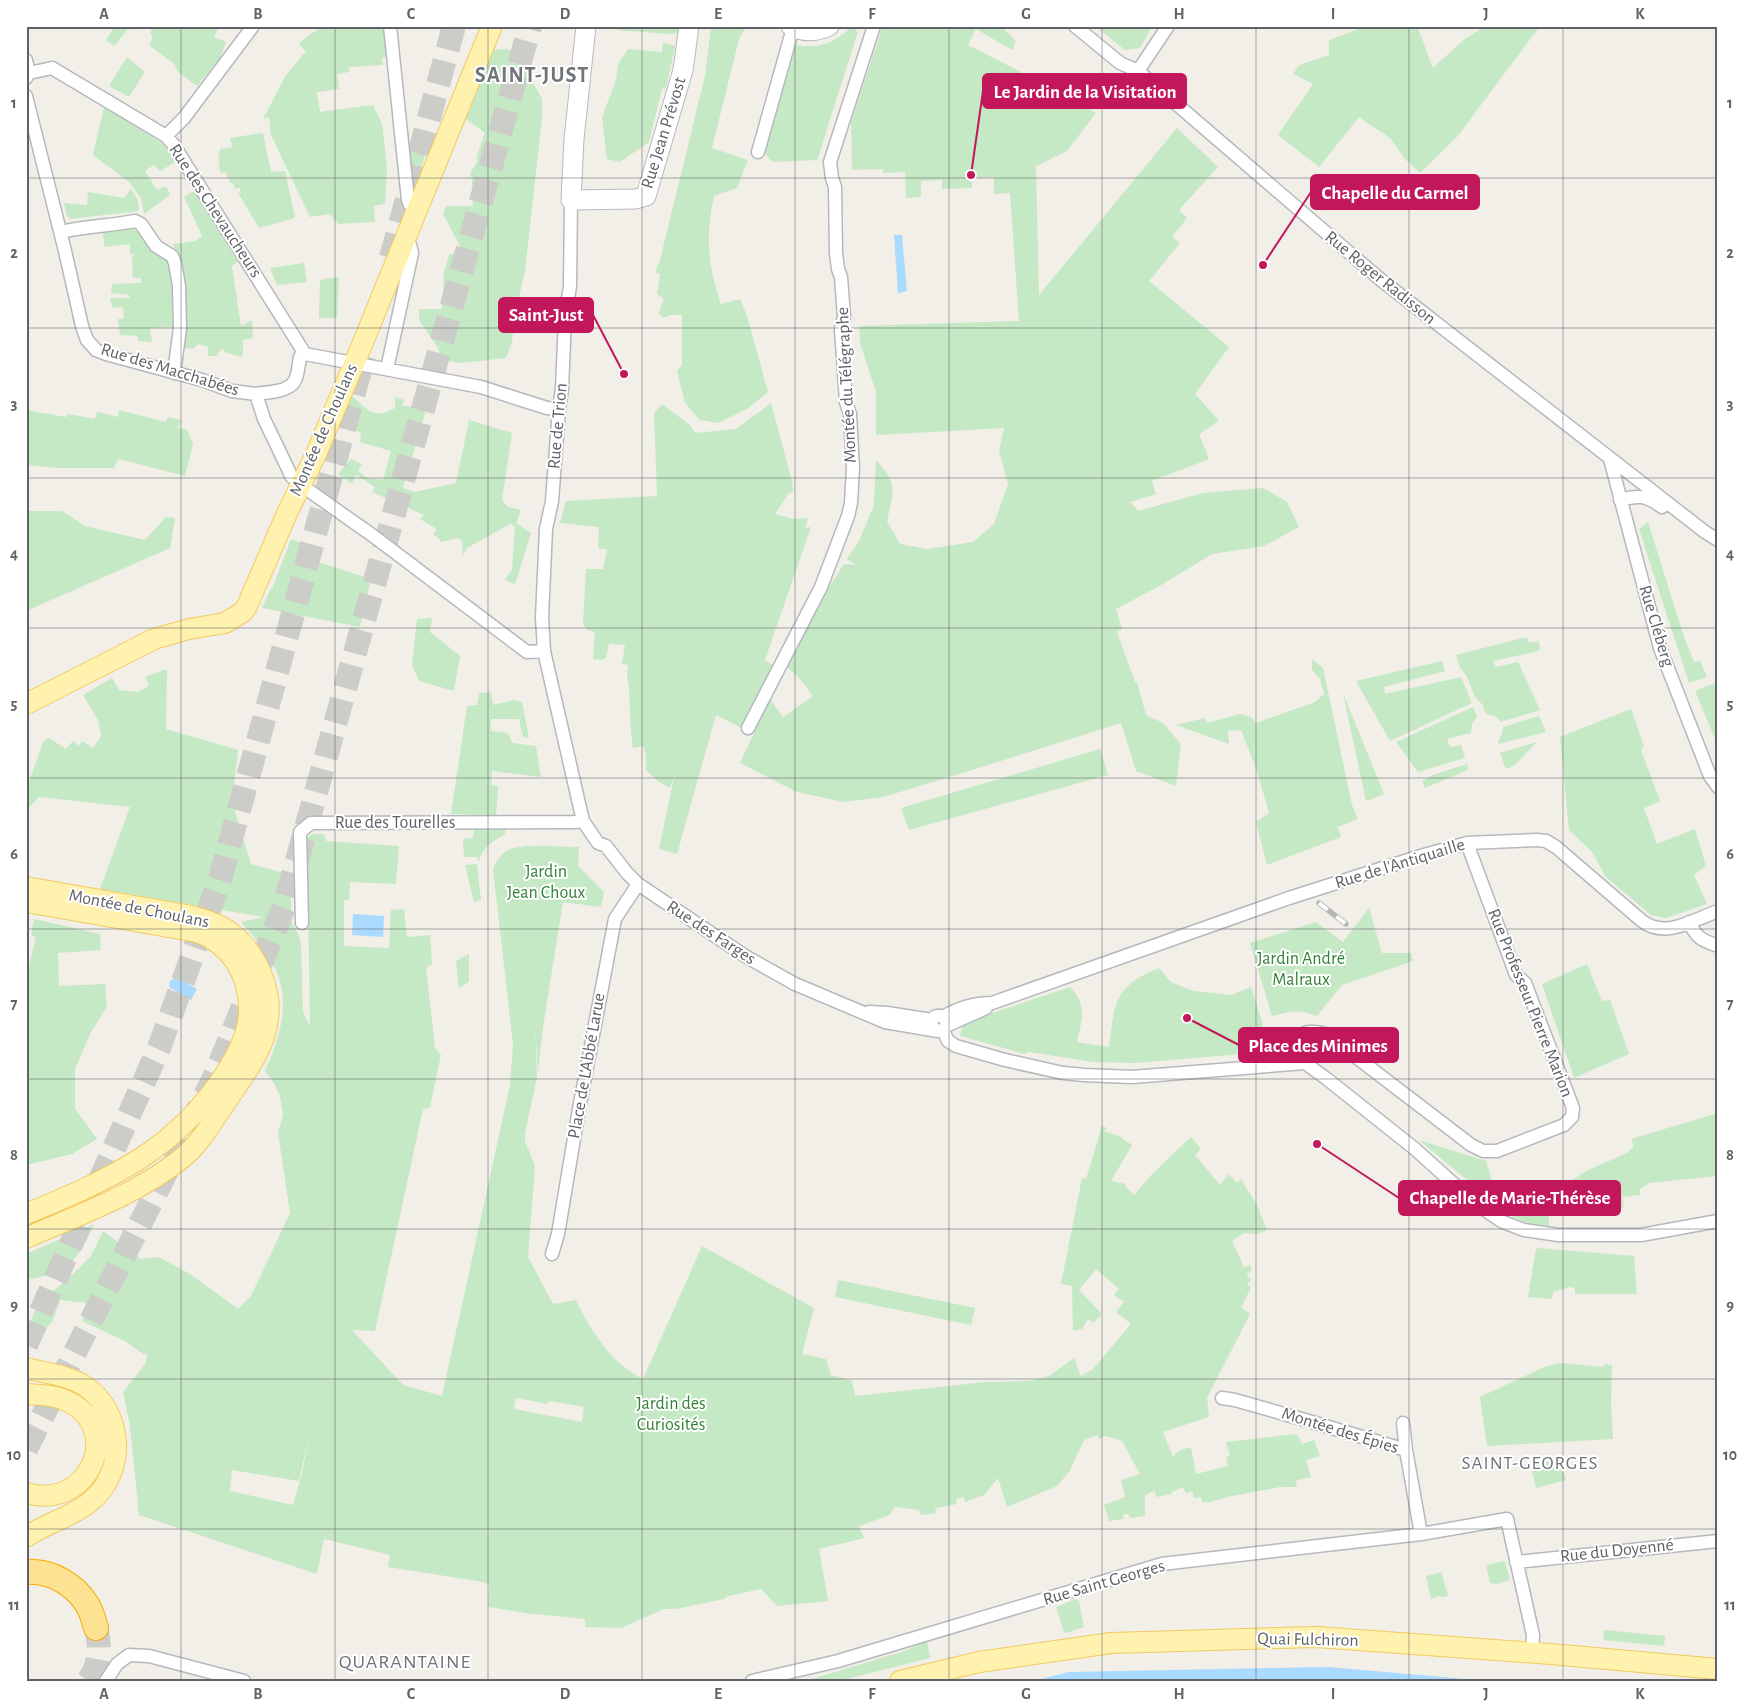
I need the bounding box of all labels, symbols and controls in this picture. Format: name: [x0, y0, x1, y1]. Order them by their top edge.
text: A: [99, 6, 109, 22]
text: B: [253, 6, 263, 22]
text: C: [407, 6, 416, 22]
text: D: [560, 6, 571, 22]
text: E: [714, 6, 722, 22]
text: F: [868, 6, 876, 22]
text: G: [1021, 6, 1031, 22]
text: H: [1173, 6, 1185, 22]
text: I: [1331, 6, 1335, 22]
text: J: [1483, 6, 1489, 22]
text: K: [1635, 6, 1645, 22]
district label: SAINT-JUST: [475, 64, 589, 86]
callout: Le Jardin de la Visitation: [983, 74, 1186, 108]
street label: Rue Jean Prévost: [638, 75, 690, 191]
text: Le Jardin de la Visitation: [994, 83, 1176, 102]
text: 1: [11, 95, 17, 111]
text: 1: [1727, 95, 1733, 111]
street label: Rue des Chevaucheurs: [165, 141, 265, 281]
callout: Chapelle du Carmel: [1311, 175, 1479, 209]
text: Chapelle du Carmel: [1321, 184, 1469, 203]
street label: Rue Roger Radisson: [1321, 228, 1439, 328]
text: 2: [10, 245, 18, 261]
text: 2: [1726, 245, 1734, 261]
callout: Saint-Just: [499, 298, 593, 332]
text: Saint-Just: [509, 306, 584, 325]
street label: Montée du Télégraphe: [834, 306, 860, 464]
street label: Rue des Macchabées: [99, 340, 241, 400]
street label: Montée de Choulans: [287, 361, 361, 499]
street label: Rue de Trion: [545, 382, 571, 470]
text: 3: [11, 396, 18, 412]
text: 3: [1727, 396, 1734, 412]
text: 4: [10, 546, 18, 562]
text: 4: [1726, 546, 1734, 562]
street label: Rue Cléberg: [1635, 583, 1677, 669]
text: 5: [11, 696, 18, 712]
text: 5: [1727, 696, 1734, 712]
street label: Rue des Tourelles: [335, 814, 455, 832]
street label: Rue de l'Antiquaille: [1333, 836, 1467, 892]
text: 6: [10, 846, 18, 862]
text: 6: [1726, 846, 1734, 862]
park label: Jardin Jean Choux: [507, 863, 585, 902]
street label: Montée de Choulans: [67, 887, 211, 931]
street label: Rue des Farges: [663, 898, 759, 968]
street label: Rue Professeur Pierre Marion: [1484, 906, 1576, 1100]
park label: Jardin André Malraux: [1257, 950, 1345, 989]
street label: Place de L'Abbé Larue: [565, 992, 609, 1140]
text: 7: [11, 996, 18, 1012]
text: 7: [1727, 996, 1734, 1012]
callout: Place des Minimes: [1239, 1028, 1398, 1062]
text: Place des Minimes: [1248, 1037, 1388, 1056]
text: 8: [10, 1147, 18, 1163]
text: 8: [1726, 1147, 1734, 1163]
callout: Chapelle de Marie-Thérèse: [1399, 1181, 1620, 1215]
text: Chapelle de Marie-Thérèse: [1409, 1189, 1611, 1208]
text: 9: [10, 1297, 18, 1313]
text: 9: [1726, 1297, 1734, 1313]
park label: Jardin des Curiosités: [636, 1395, 706, 1434]
street label: Montée des Épies: [1279, 1402, 1401, 1457]
text: 10: [7, 1447, 21, 1463]
text: 10: [1723, 1447, 1737, 1463]
district label: SAINT-GEORGES: [1462, 1454, 1598, 1473]
street label: Rue du Doyenné: [1559, 1536, 1675, 1566]
street label: Rue Saint Georges: [1041, 1557, 1167, 1609]
text: 11: [8, 1597, 20, 1613]
text: 11: [1724, 1597, 1736, 1613]
street label: Quai Fulchiron: [1257, 1630, 1359, 1650]
district label: QUARANTAINE: [339, 1652, 471, 1672]
text: A: [99, 1686, 109, 1702]
text: B: [253, 1686, 263, 1702]
text: C: [407, 1686, 416, 1702]
text: D: [560, 1686, 571, 1702]
text: E: [714, 1686, 722, 1702]
text: F: [868, 1686, 876, 1702]
text: G: [1021, 1686, 1031, 1702]
text: H: [1173, 1686, 1185, 1702]
text: I: [1331, 1686, 1335, 1702]
text: J: [1483, 1686, 1489, 1702]
text: K: [1635, 1686, 1645, 1702]

